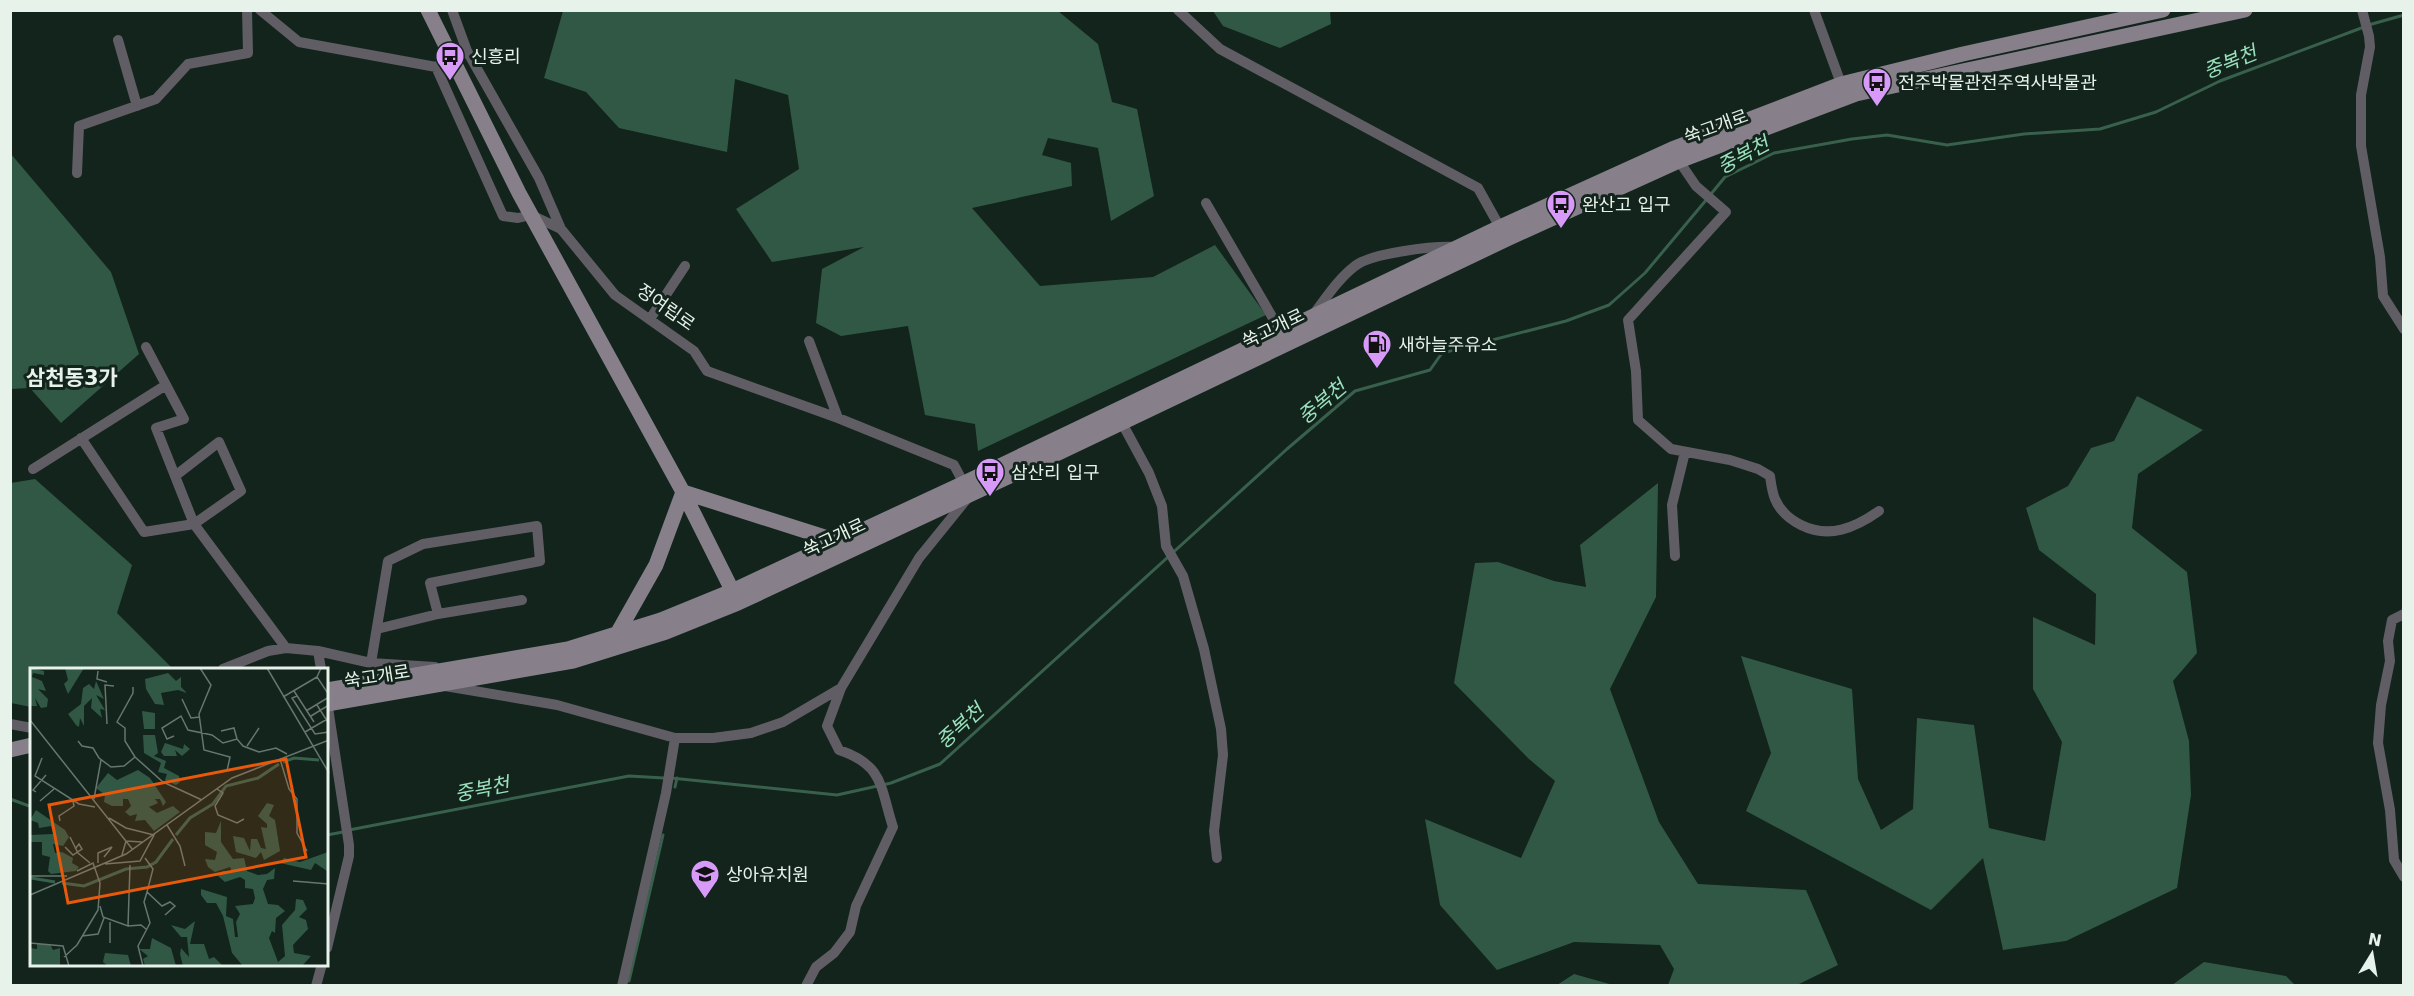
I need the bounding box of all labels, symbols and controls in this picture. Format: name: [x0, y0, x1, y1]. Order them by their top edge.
bus stop icon: 신흥리: [434, 40, 466, 82]
water label: 중복천: [2200, 40, 2262, 83]
place label: 신흥리: [471, 46, 521, 67]
bus stop icon: 전주박물관전주역사박물관: [1861, 66, 1893, 108]
place label: 전주박물관전주역사박물관: [1898, 72, 2097, 93]
street label: 쑥고개로: [1681, 105, 1751, 147]
water label: 중복천: [1713, 130, 1775, 179]
bus stop icon: 완산고 입구: [1545, 188, 1577, 230]
place label: 완산고 입구: [1582, 194, 1671, 215]
street label: 정여립로: [633, 279, 699, 335]
street label: 쑥고개로: [1239, 304, 1307, 352]
fuel station icon: 새하늘주유소: [1361, 328, 1393, 370]
place label: 새하늘주유소: [1398, 334, 1497, 355]
district label: 삼천동3가: [26, 366, 118, 390]
water label: 중복천: [1293, 373, 1353, 429]
bus stop icon: 삼산리 입구: [974, 456, 1006, 498]
place label: 삼산리 입구: [1011, 462, 1100, 483]
street label: 쑥고개로: [800, 513, 868, 561]
street label: 쑥고개로: [343, 660, 411, 692]
inset map: [30, 668, 328, 966]
water label: 중복천: [931, 697, 990, 753]
water label: 중복천: [453, 771, 514, 806]
school or university icon: 상아유치원: [689, 858, 721, 900]
place label: 상아유치원: [726, 864, 809, 885]
north arrow: [2342, 924, 2402, 984]
text: N: [2366, 929, 2383, 950]

